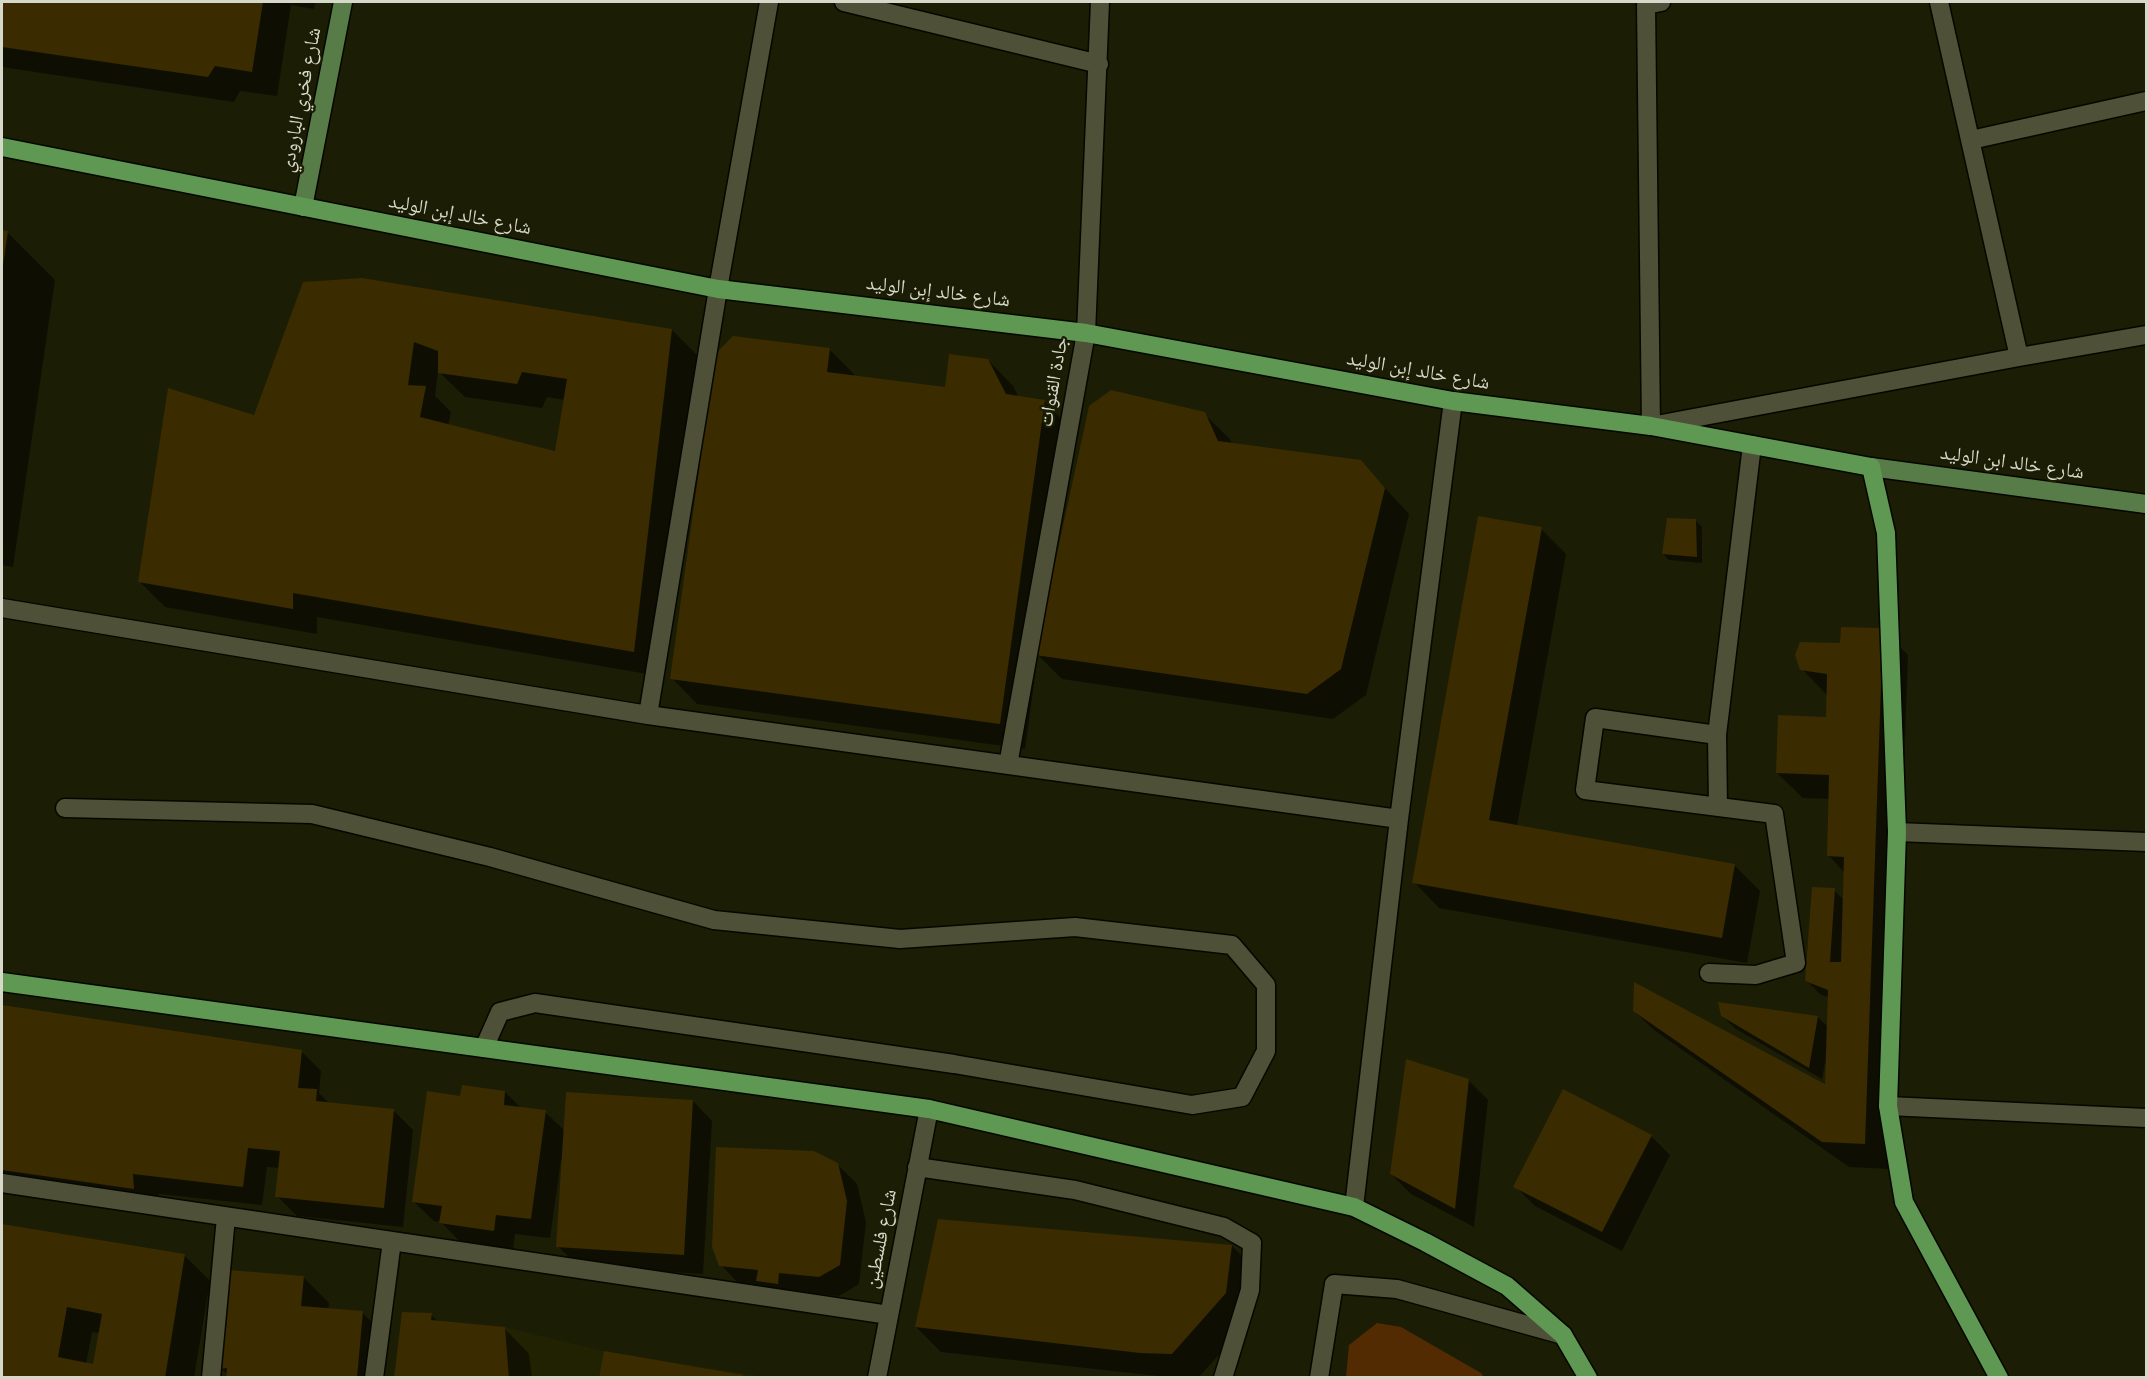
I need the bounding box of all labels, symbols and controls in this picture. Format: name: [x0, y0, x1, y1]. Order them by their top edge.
street label: شارع فخري البارودي: [275, 25, 327, 175]
street label: شارع خالد إبن الوليد: [387, 189, 533, 241]
street label: شارع خالد إبن الوليد: [865, 271, 1011, 313]
street label: جادة القنوات: [1034, 335, 1074, 429]
street label: شارع خالد إبن الوليد: [1345, 347, 1491, 395]
street label: شارع خالد ابن الوليد: [1939, 441, 2085, 485]
street label: شارع فلسطين: [860, 1187, 902, 1291]

